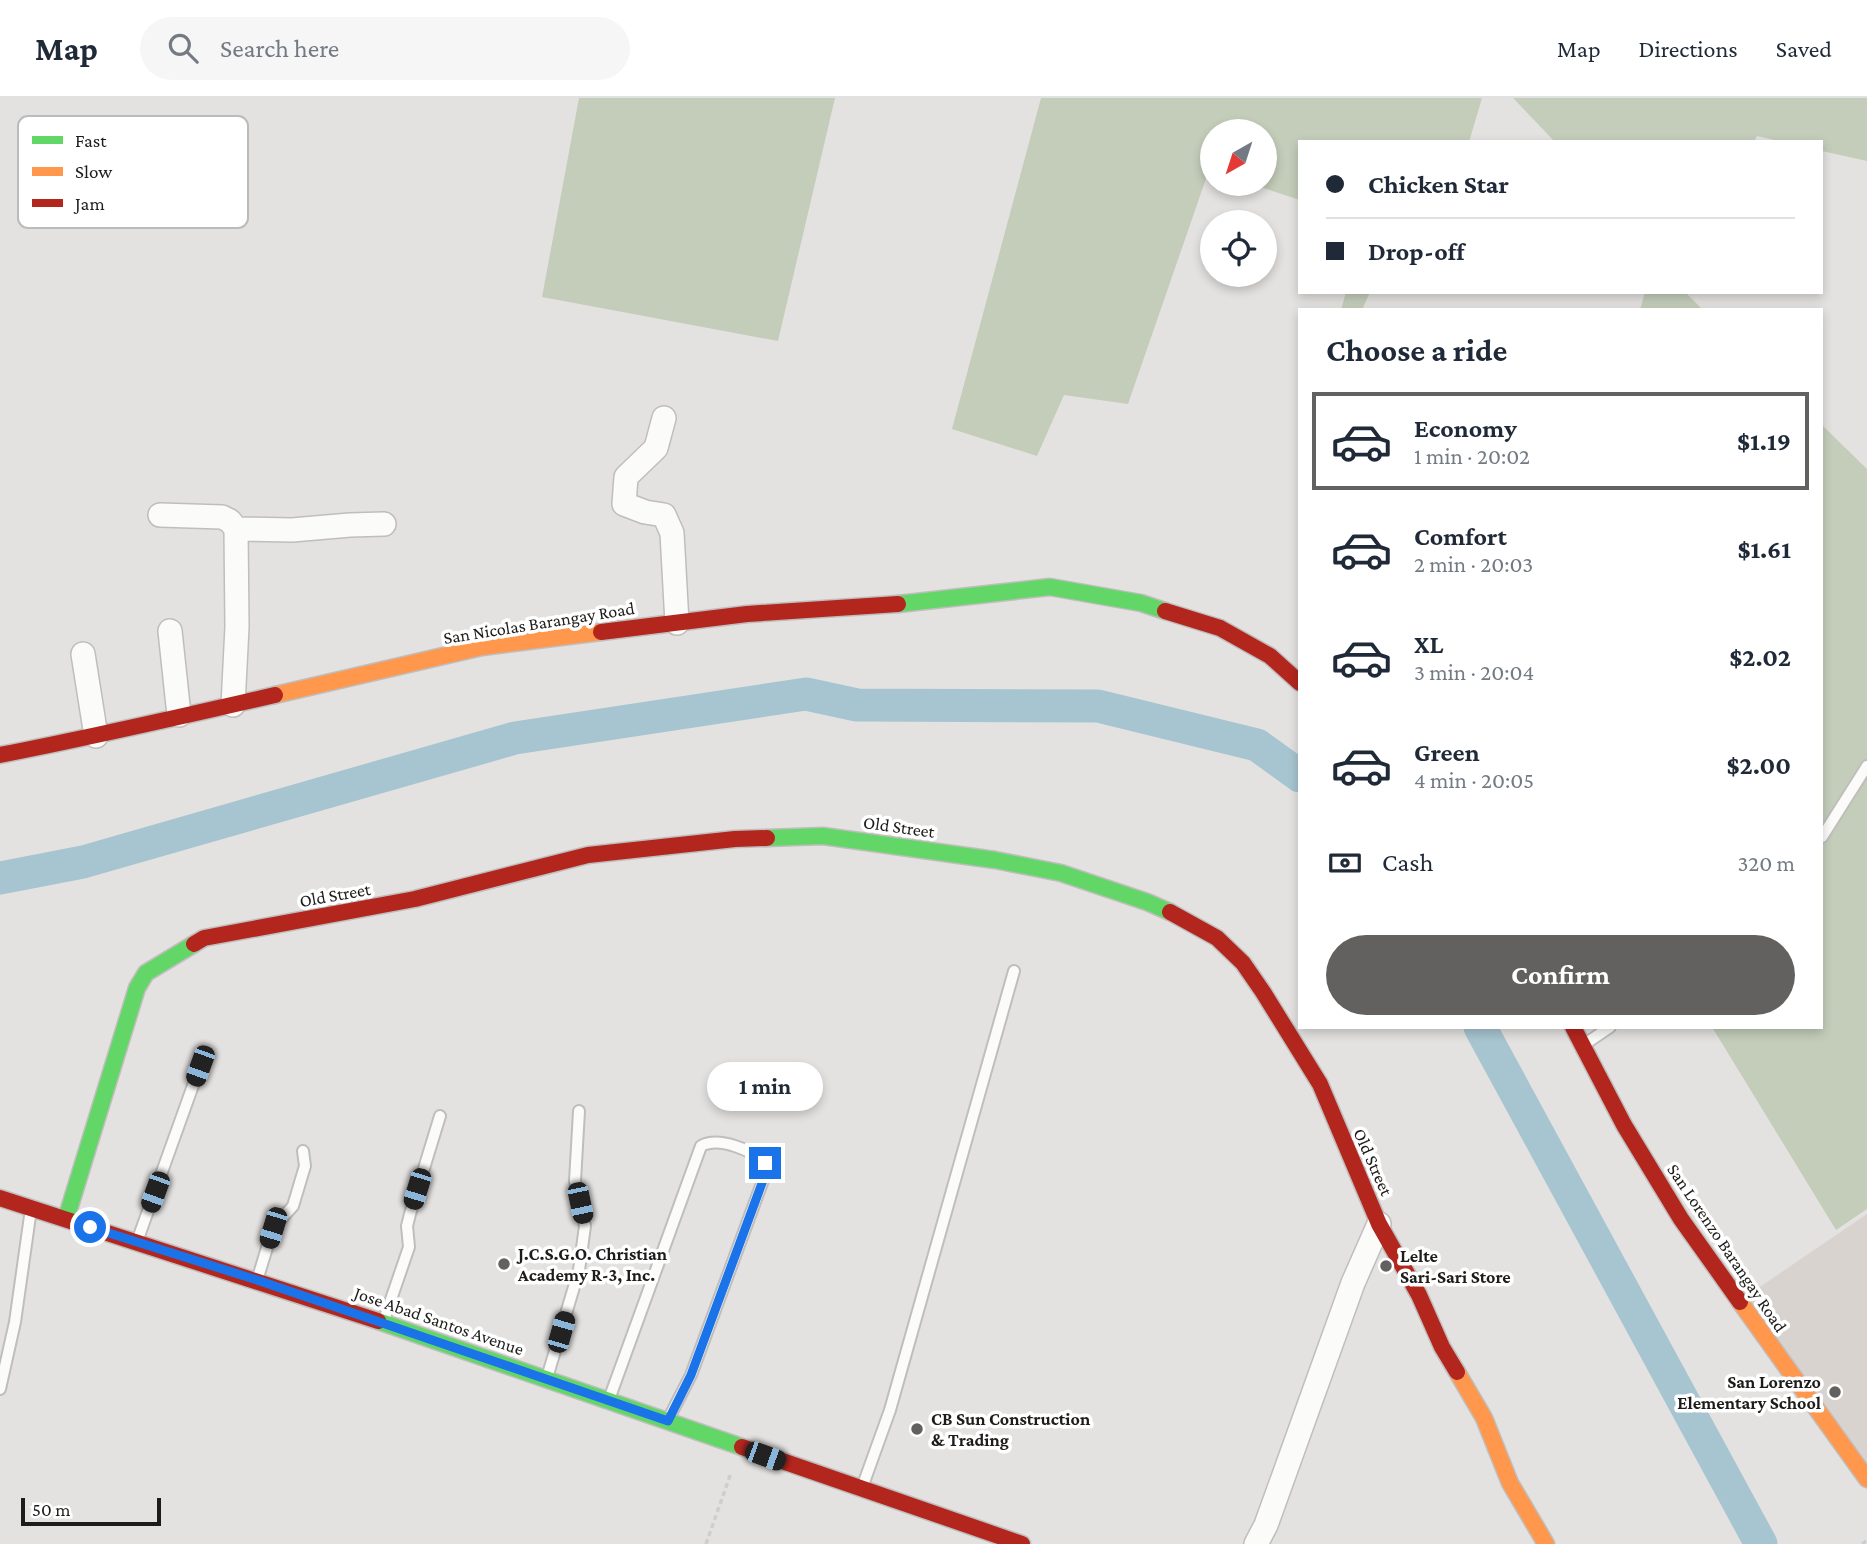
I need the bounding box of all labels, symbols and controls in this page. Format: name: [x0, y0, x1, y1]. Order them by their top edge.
search box: [140, 17, 630, 80]
icon: search: [164, 29, 202, 67]
text: Map: [35, 30, 98, 67]
text: Search here: [220, 34, 339, 63]
text: Map: [1557, 35, 1601, 62]
text: Directions: [1639, 35, 1738, 62]
text: Saved: [1776, 35, 1832, 62]
legend: [18, 116, 248, 228]
north arrow: [1200, 119, 1278, 196]
map controls: [1200, 119, 1277, 287]
text: Fast: [75, 130, 107, 151]
text: Slow: [75, 161, 112, 182]
text: Chicken Star: [1368, 170, 1509, 199]
text: Jam: [73, 193, 105, 214]
button: locate: [1200, 210, 1277, 287]
text: Drop-off: [1368, 237, 1465, 266]
text: Choose a ride: [1326, 332, 1507, 368]
icon: car: [1330, 410, 1393, 473]
text: Economy: [1414, 414, 1517, 443]
text: $1.19: [1737, 427, 1791, 456]
text: 1 min · 20:02: [1414, 443, 1530, 469]
icon: car: [1330, 518, 1393, 581]
text: Comfort: [1414, 522, 1507, 551]
text: $1.61: [1737, 535, 1791, 564]
text: 2 min · 20:03: [1414, 551, 1533, 577]
street label: San Nicolas Barangay Road: [442, 598, 637, 648]
icon: car: [1330, 626, 1393, 689]
text: XL: [1414, 630, 1443, 659]
text: $2.02: [1729, 643, 1791, 672]
text: 3 min · 20:04: [1414, 659, 1534, 685]
icon: car: [1330, 734, 1393, 797]
text: Green: [1414, 738, 1480, 767]
text: $2.00: [1727, 751, 1791, 780]
text: 4 min · 20:05: [1414, 767, 1534, 793]
street label: Old Street: [862, 812, 937, 842]
icon: cash: [1326, 844, 1364, 882]
text: Cash: [1382, 848, 1433, 877]
text: 320 m: [1737, 850, 1795, 876]
street label: Old Street: [298, 879, 373, 911]
button: Confirm: [1326, 935, 1795, 1015]
car: [183, 1043, 218, 1089]
callout: 1 min: [707, 1062, 823, 1110]
text: 1 min: [739, 1073, 791, 1099]
street label: Old Street: [1349, 1125, 1397, 1200]
route end: [749, 1147, 781, 1179]
street label: San Lorenzo Barangay Road: [1663, 1160, 1791, 1336]
car: [401, 1166, 434, 1212]
car: [138, 1169, 173, 1215]
car: [566, 1180, 595, 1226]
car: [257, 1205, 290, 1251]
route start: [74, 1211, 106, 1243]
place label: J.C.S.G.O. Christian Academy R-3, Inc.: [516, 1244, 668, 1285]
place label: Lelte Sari-Sari Store: [1400, 1246, 1511, 1287]
marker: J.C.S.G.O. Christian Academy R-3, Inc.: [496, 1256, 512, 1272]
marker: Lelte Sari-Sari Store: [1378, 1258, 1394, 1274]
street label: Jose Abad Santos Avenue: [350, 1282, 526, 1359]
car: [546, 1309, 577, 1355]
place label: San Lorenzo Elementary School: [1677, 1372, 1821, 1413]
marker: San Lorenzo Elementary School: [1827, 1384, 1843, 1400]
place label: CB Sun Construction & Trading: [931, 1409, 1091, 1450]
marker: CB Sun Construction & Trading: [909, 1421, 925, 1437]
car: [742, 1439, 789, 1473]
scale bar: [21, 1495, 161, 1527]
text: 50 m: [32, 1499, 71, 1520]

